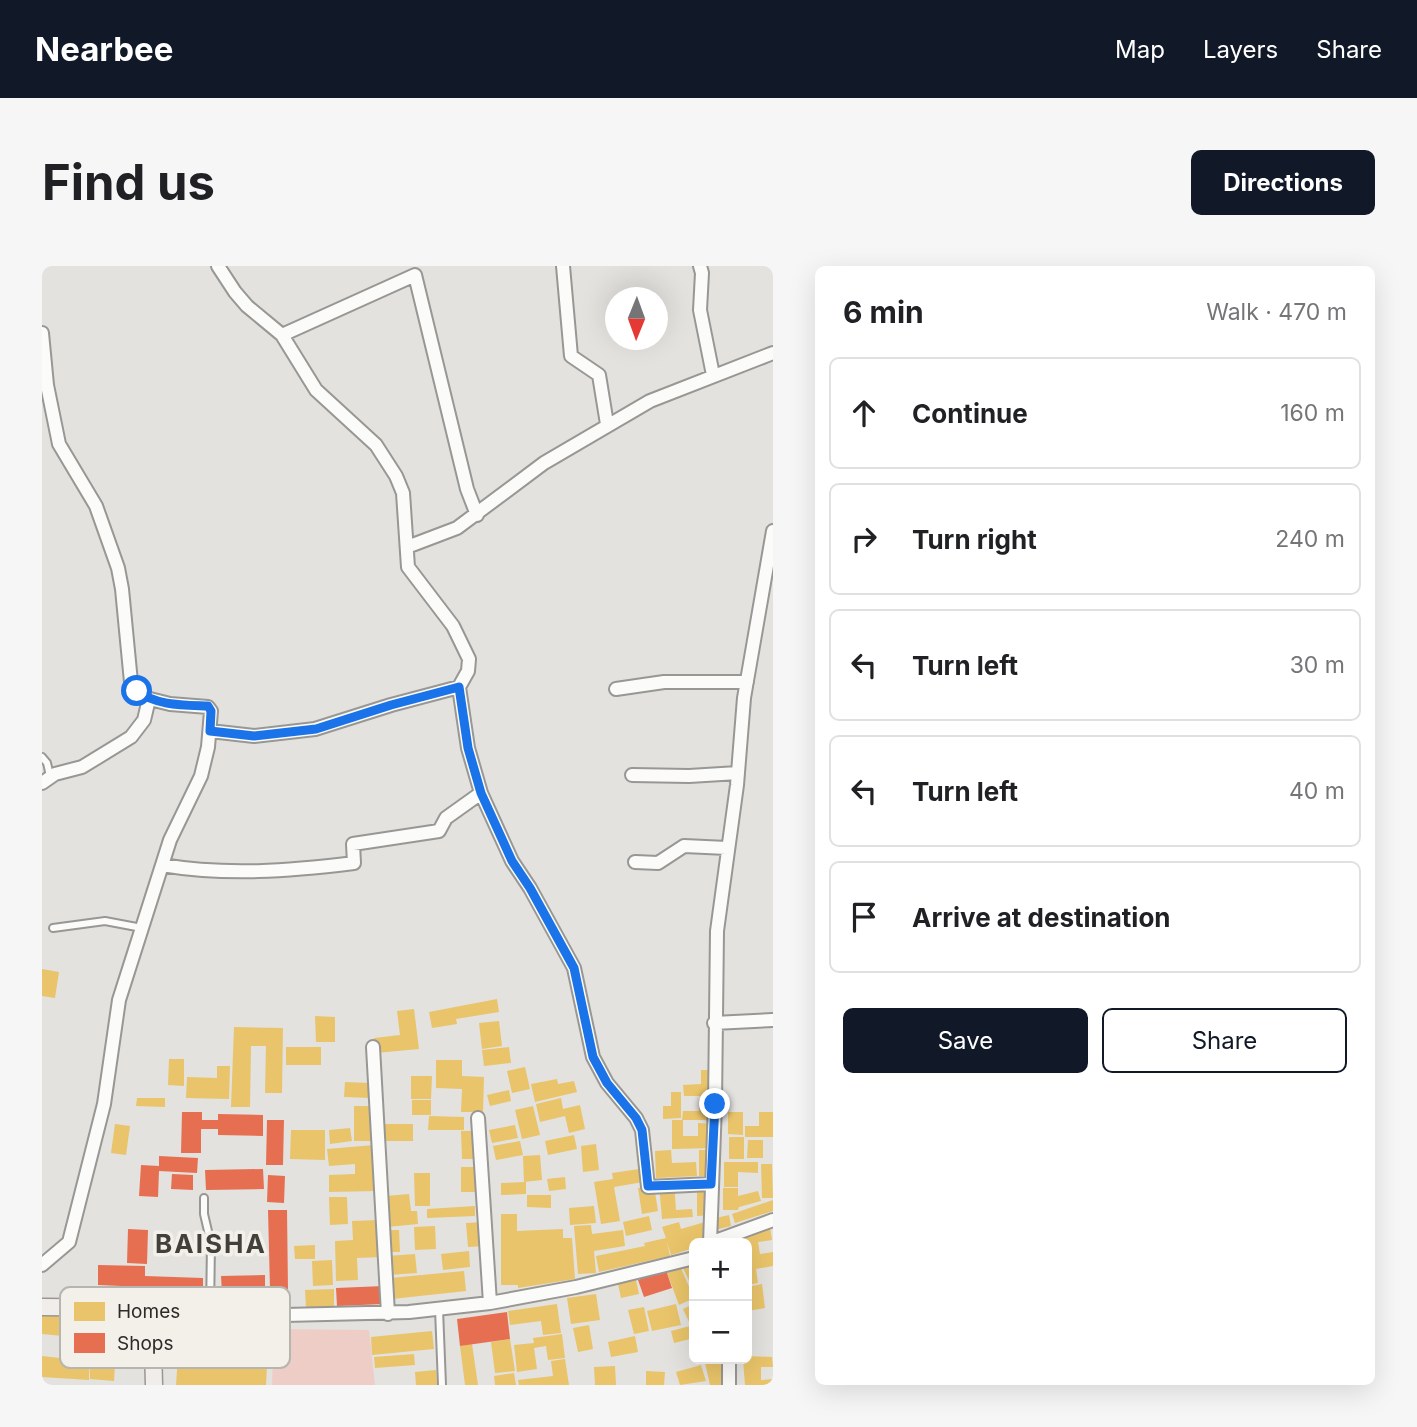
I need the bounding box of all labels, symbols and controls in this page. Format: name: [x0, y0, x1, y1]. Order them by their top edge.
text: Nearbee: [35, 29, 173, 69]
text: Map: [1115, 35, 1165, 64]
text: Layers: [1203, 35, 1278, 64]
text: Share: [1316, 35, 1382, 64]
button: Directions: [1191, 150, 1375, 215]
text: Find us: [42, 153, 215, 212]
north arrow: [605, 287, 668, 350]
text: 6 min: [843, 294, 924, 330]
text: Walk · 470 m: [1206, 298, 1347, 326]
icon: ahead: [845, 394, 883, 432]
text: Continue: [912, 398, 1028, 429]
text: 160 m: [1280, 399, 1345, 427]
icon: right: [845, 520, 883, 558]
text: Turn right: [912, 524, 1037, 555]
text: 240 m: [1275, 525, 1345, 553]
icon: left: [845, 646, 883, 684]
text: Turn left: [912, 650, 1018, 681]
text: 30 m: [1290, 651, 1345, 679]
route start: [121, 675, 152, 706]
icon: left: [845, 772, 883, 810]
text: Turn left: [912, 776, 1018, 807]
text: 40 m: [1289, 777, 1345, 805]
icon: arrive: [845, 898, 883, 936]
text: Arrive at destination: [912, 902, 1171, 933]
button: Save: [843, 1008, 1088, 1073]
button: Share: [1102, 1008, 1347, 1073]
route end: [699, 1088, 730, 1119]
district label: BAISHA: [155, 1228, 267, 1259]
map controls: [689, 1238, 752, 1364]
button: +: [689, 1238, 752, 1301]
legend: [60, 1287, 290, 1368]
text: Homes: [117, 1300, 180, 1323]
button: −: [689, 1301, 752, 1364]
text: Shops: [117, 1332, 173, 1355]

